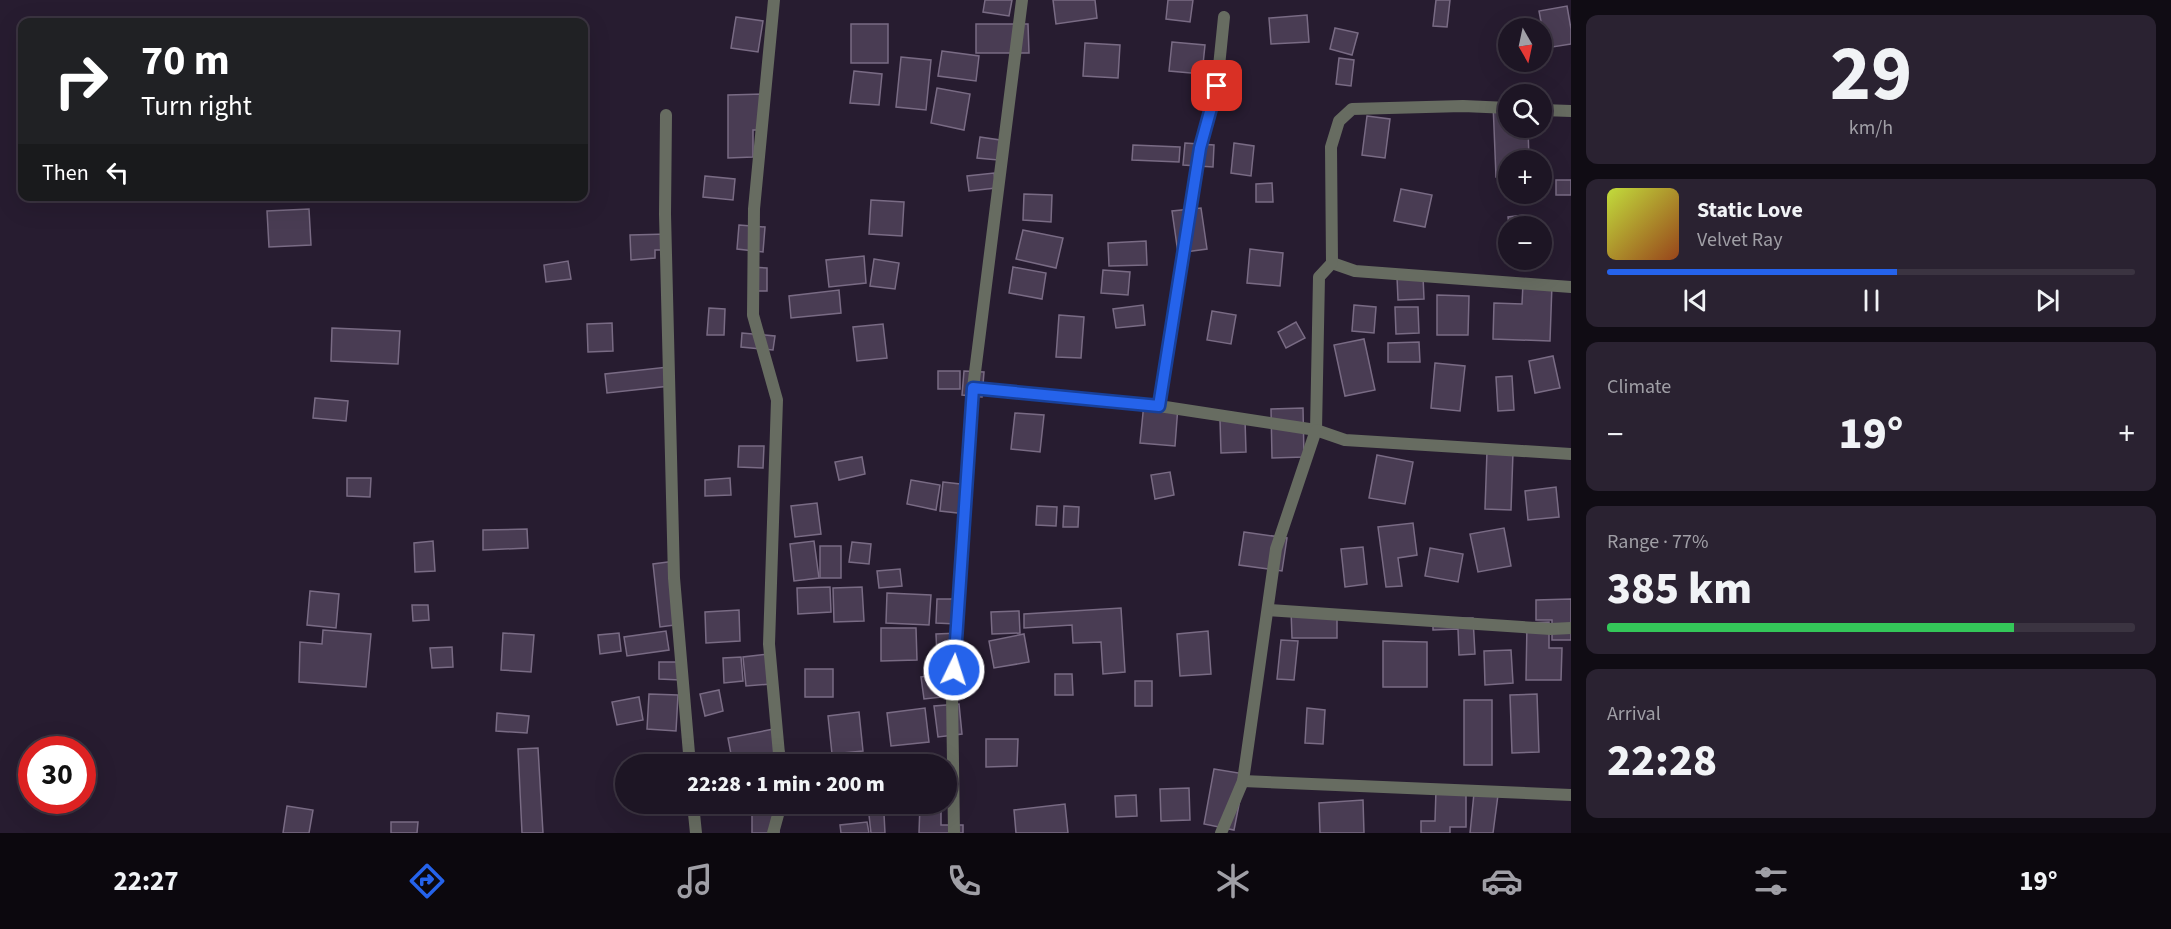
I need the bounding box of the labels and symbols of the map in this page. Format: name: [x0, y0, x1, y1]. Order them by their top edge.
north arrow: [1498, 18, 1552, 72]
pin: [1191, 60, 1242, 111]
position arrow: [922, 638, 986, 702]
speed limit sign: 30: [18, 736, 96, 814]

